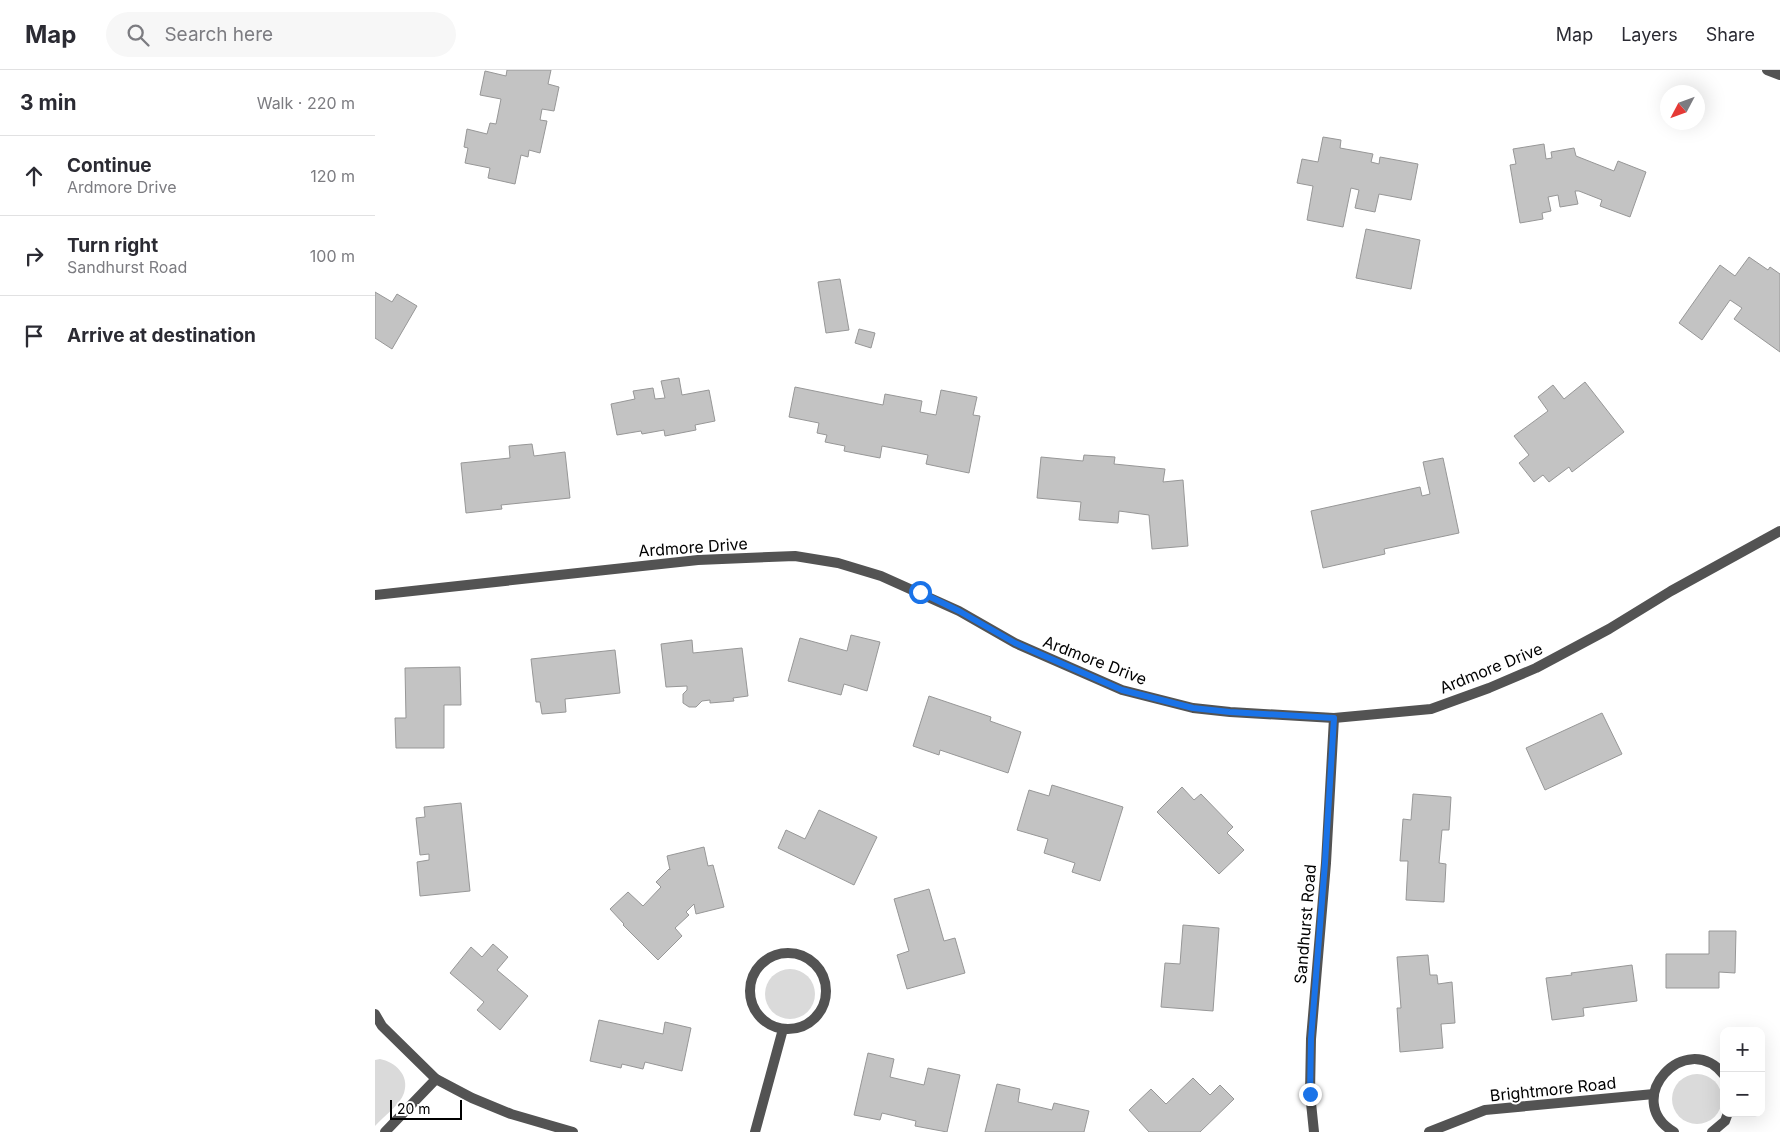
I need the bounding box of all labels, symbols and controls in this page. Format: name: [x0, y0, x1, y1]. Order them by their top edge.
search box: [106, 12, 456, 57]
text: Map: [25, 20, 76, 49]
icon: search: [124, 21, 152, 49]
text: Search here: [164, 23, 273, 46]
text: Map: [1556, 24, 1593, 45]
text: Layers: [1621, 24, 1678, 45]
text: Share: [1706, 24, 1755, 45]
north arrow: [1660, 85, 1705, 130]
text: 3 min: [20, 90, 76, 115]
text: Walk · 220 m: [257, 93, 355, 113]
text: Continue: [67, 154, 152, 177]
icon: ahead: [20, 162, 48, 190]
text: 120 m: [310, 166, 355, 186]
text: Ardmore Drive: [67, 177, 177, 197]
text: Turn right: [67, 234, 158, 257]
icon: right: [20, 242, 48, 270]
text: 100 m: [310, 246, 355, 266]
text: Sandhurst Road: [67, 257, 187, 277]
icon: arrive: [20, 322, 48, 350]
text: Arrive at destination: [67, 324, 256, 347]
street label: Ardmore Drive: [638, 533, 748, 561]
route start: [909, 581, 932, 604]
street label: Ardmore Drive: [1040, 631, 1150, 689]
street label: Ardmore Drive: [1436, 638, 1546, 698]
street label: Sandhurst Road: [1290, 863, 1320, 985]
map controls: [1720, 1027, 1765, 1117]
button: +: [1720, 1027, 1765, 1072]
street label: Brightmore Road: [1489, 1072, 1617, 1106]
button: −: [1720, 1072, 1765, 1117]
route end: [1299, 1083, 1322, 1106]
scale bar: [390, 1097, 463, 1120]
text: 20 m: [397, 1100, 431, 1117]

